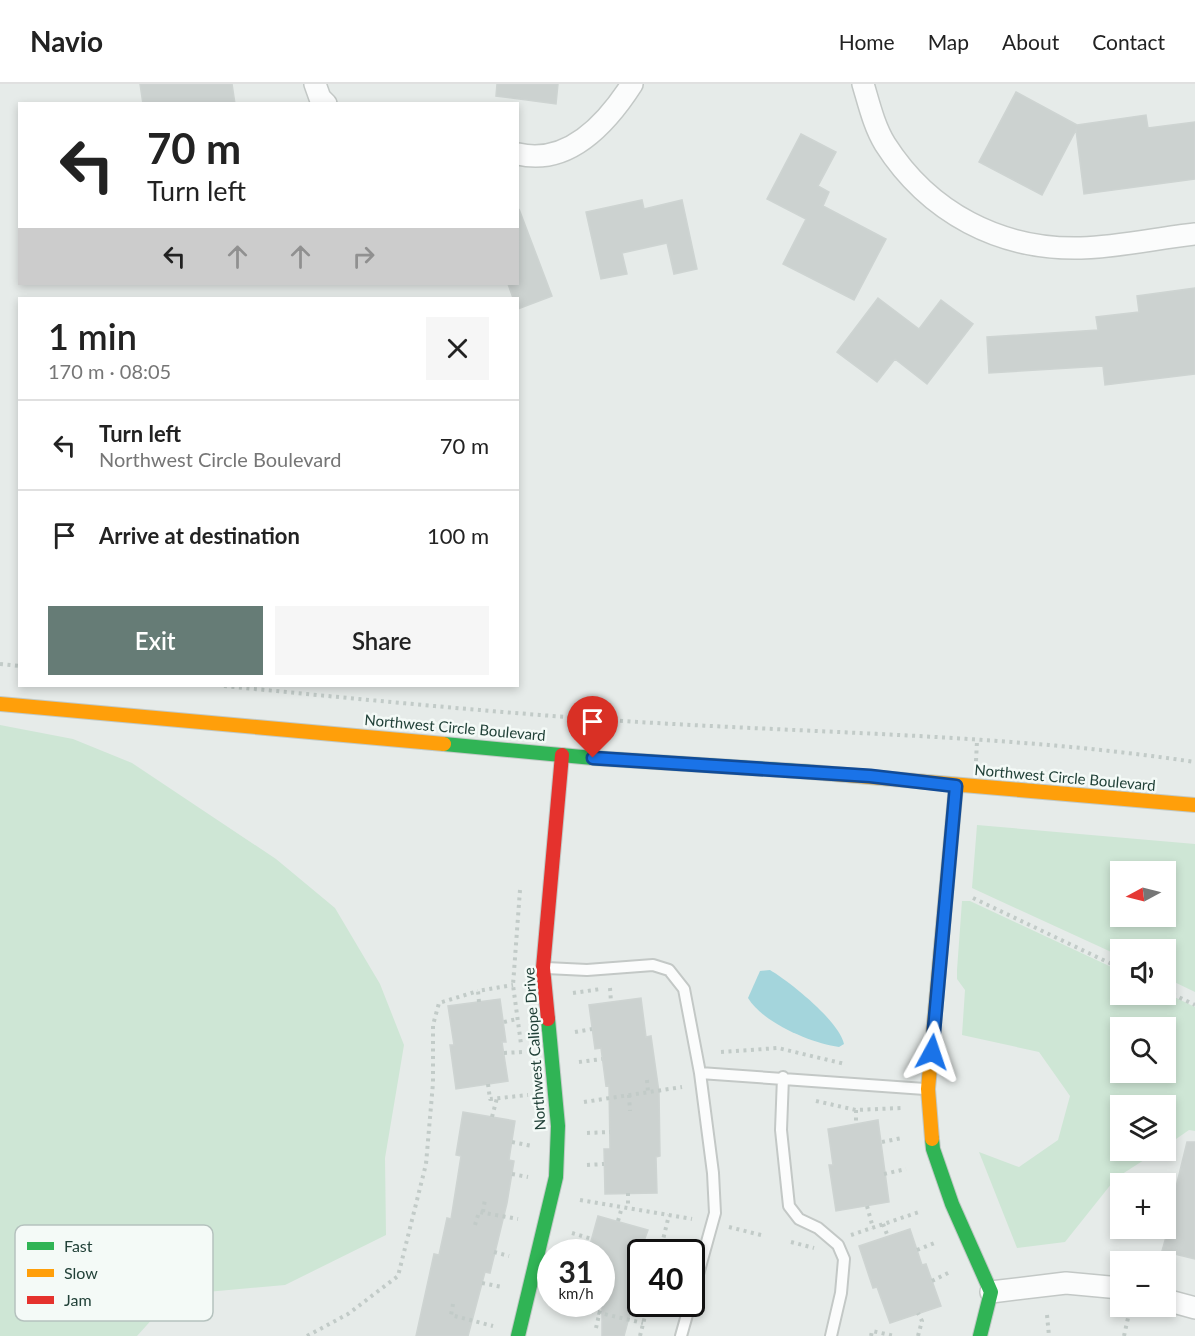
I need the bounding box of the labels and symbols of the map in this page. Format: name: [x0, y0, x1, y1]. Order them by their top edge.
pin: [567, 696, 618, 758]
street label: Northwest Circle Boulevard: [364, 710, 546, 744]
street label: Northwest Circle Boulevard: [974, 760, 1156, 794]
north arrow: [1110, 861, 1176, 927]
street label: Northwest Caliope Drive: [519, 967, 549, 1131]
position arrow: [900, 1020, 964, 1084]
legend: [15, 1225, 213, 1321]
text: Fast: [64, 1236, 93, 1255]
speed limit sign: 40: [627, 1239, 705, 1317]
text: Slow: [64, 1263, 98, 1282]
text: Jam: [64, 1290, 92, 1309]

